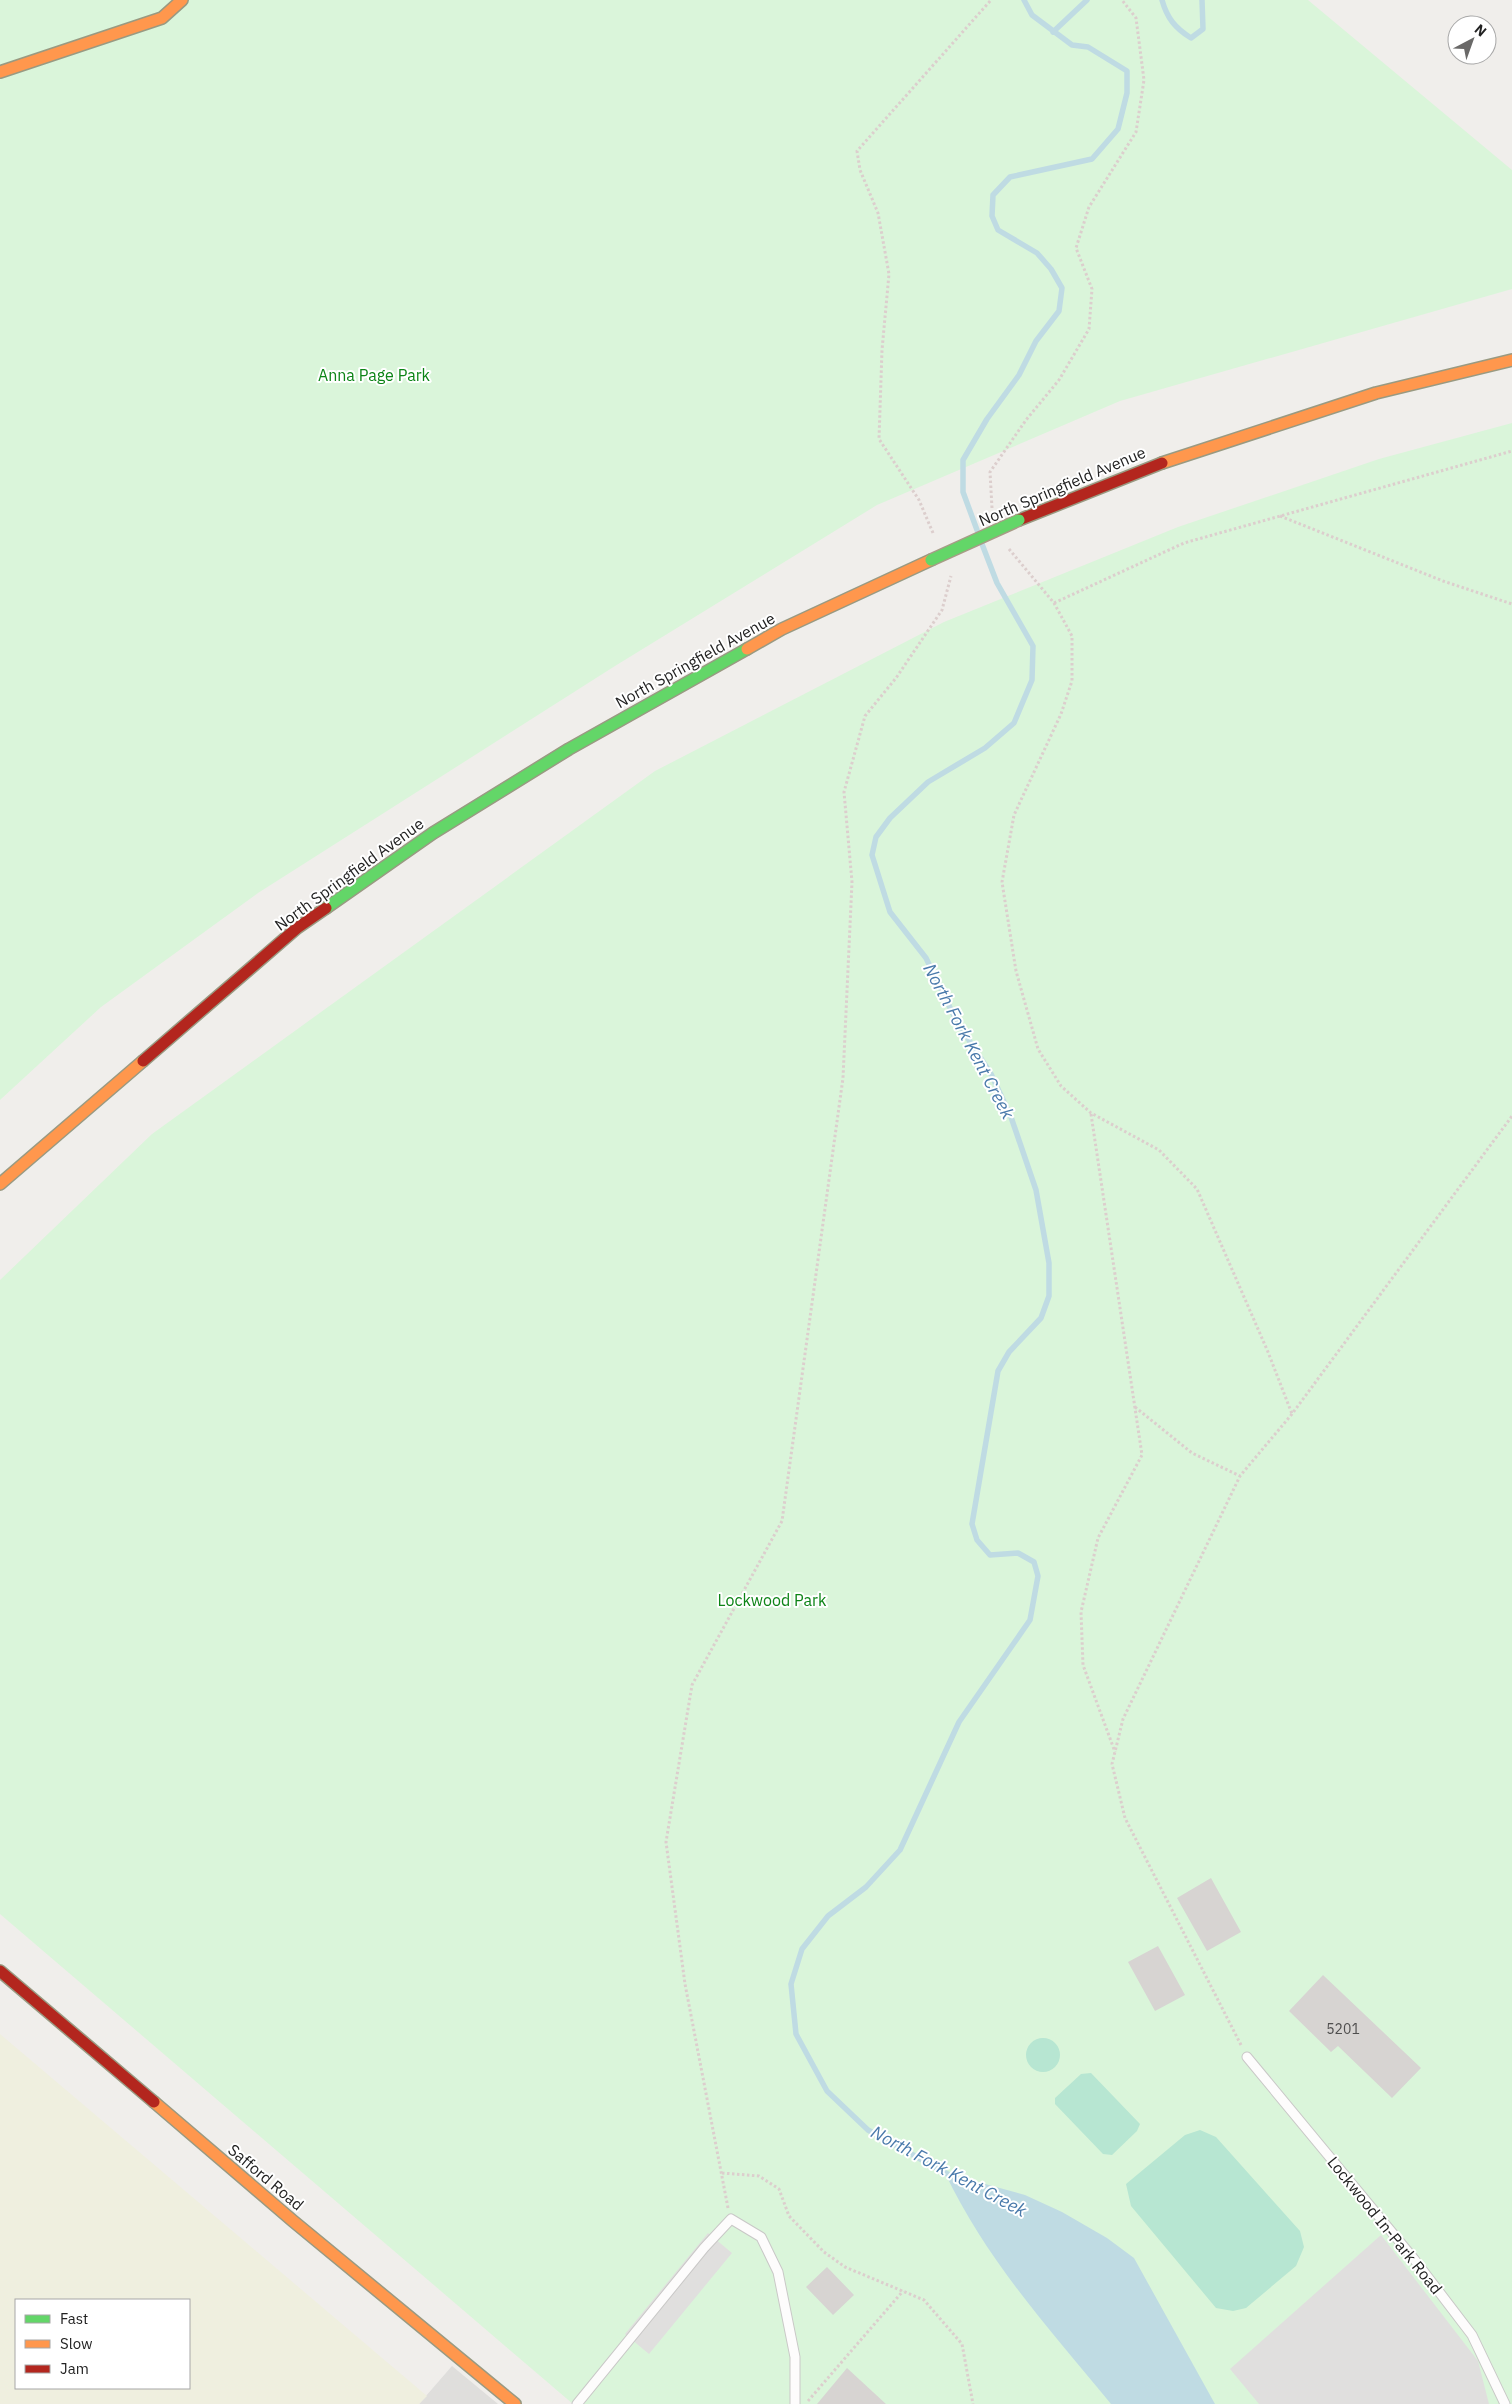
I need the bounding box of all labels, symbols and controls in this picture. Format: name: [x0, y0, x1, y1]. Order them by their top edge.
north arrow: [1447, 15, 1497, 65]
text: N: [1471, 20, 1490, 40]
park label: Anna Page Park: [318, 365, 431, 385]
street label: North Springfield Avenue: [976, 442, 1149, 530]
street label: North Springfield Avenue: [612, 608, 778, 712]
street label: North Springfield Avenue: [271, 813, 428, 935]
water label: North Fork Kent Creek: [918, 959, 1020, 1123]
park label: Lockwood Park: [718, 1590, 827, 1610]
house number: 5201: [1326, 2020, 1360, 2038]
water label: North Fork Kent Creek: [867, 2120, 1031, 2222]
street label: Safford Road: [224, 2140, 308, 2214]
street label: Lockwood In-Park Road: [1323, 2152, 1447, 2298]
legend: [15, 2299, 190, 2389]
text: Fast: [60, 2309, 88, 2328]
text: Slow: [60, 2334, 93, 2353]
text: Jam: [60, 2359, 89, 2378]

